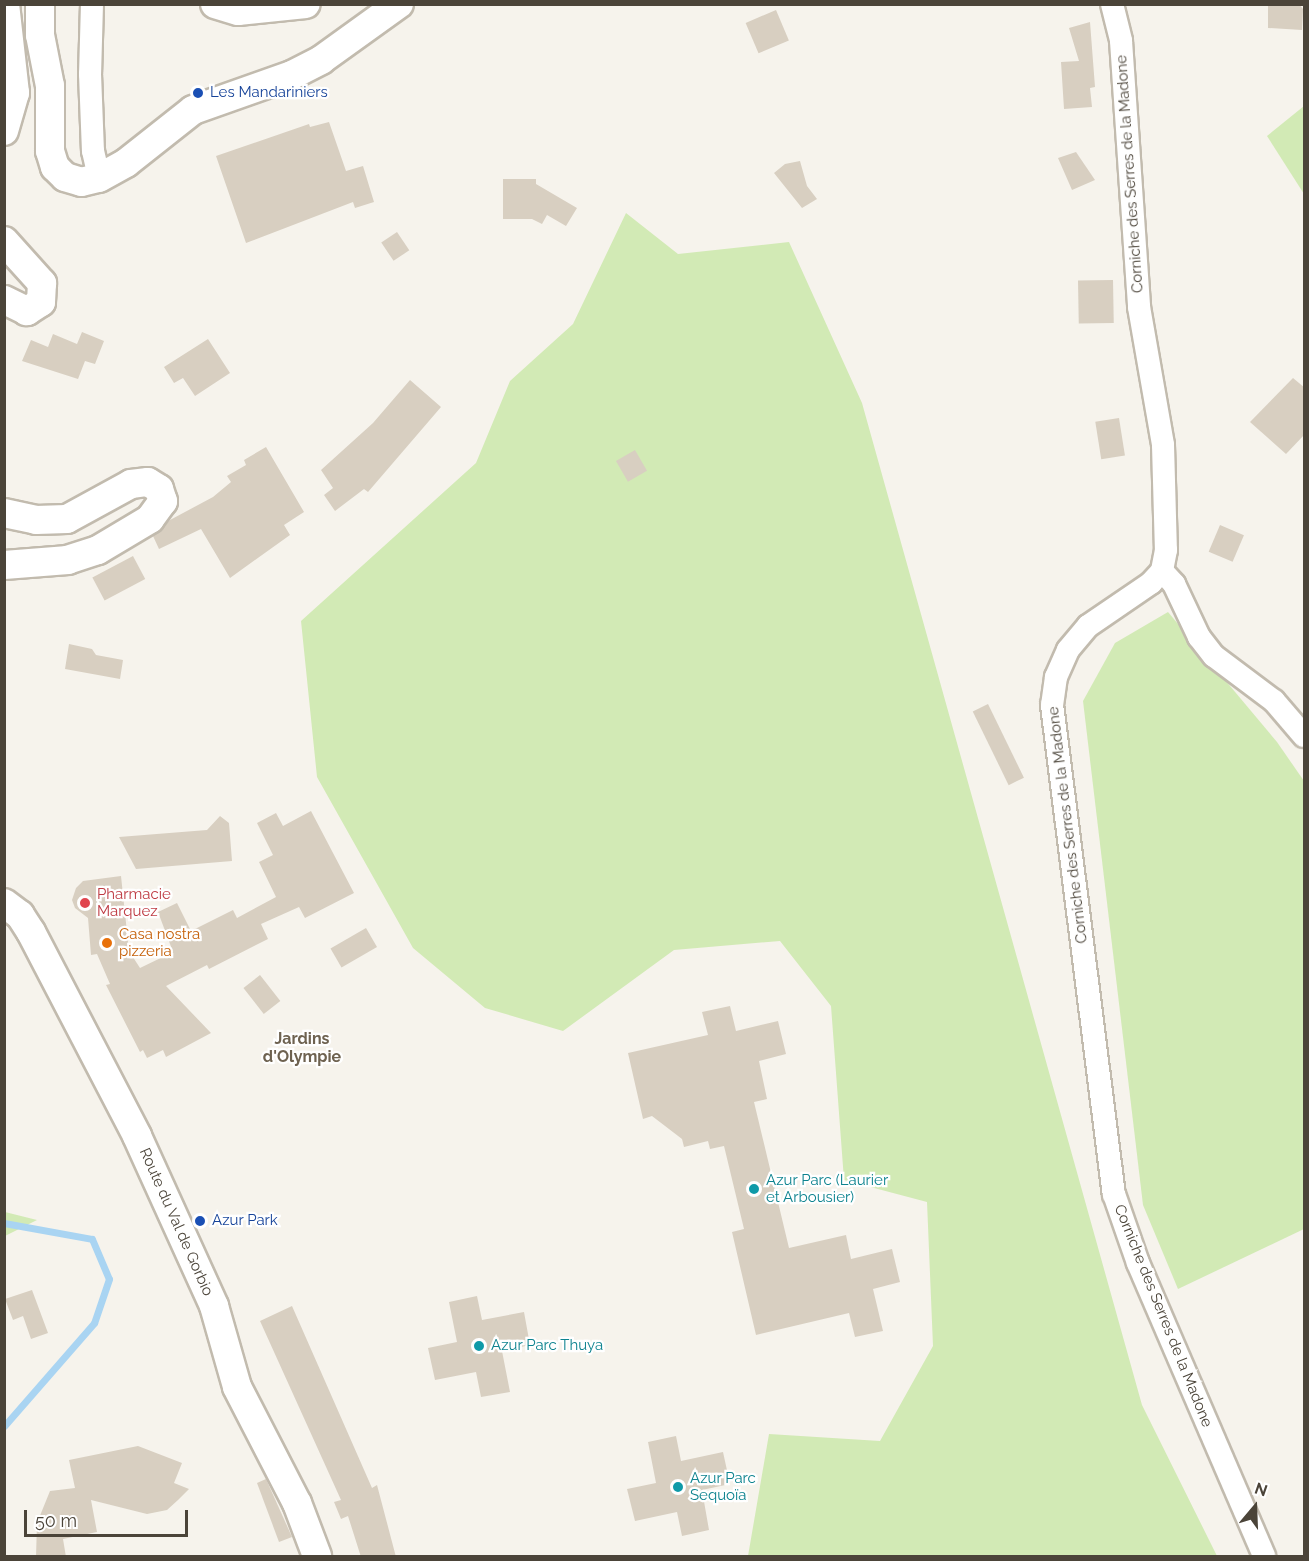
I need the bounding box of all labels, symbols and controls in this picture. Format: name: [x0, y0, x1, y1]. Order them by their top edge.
street label: Corniche des Serres de la Madone: [1113, 54, 1147, 294]
place label: Les Mandariniers: [210, 84, 328, 102]
marker: Les Mandariniers: [191, 86, 205, 100]
street label: Corniche des Serres de la Madone: [1045, 706, 1091, 944]
place label: Pharmacie Marquez: [97, 885, 171, 920]
marker: Pharmacie Marquez: [78, 896, 92, 910]
place label: Casa nostra pizzeria: [119, 925, 200, 960]
marker: Casa nostra pizzeria: [100, 936, 114, 950]
district label: Jardins d'Olympie: [263, 1029, 341, 1067]
street label: Route du Val de Gorbio: [135, 1145, 217, 1299]
place label: Azur Parc (Laurier et Arbousier): [766, 1171, 888, 1206]
marker: Azur Parc (Laurier et Arbousier): [747, 1182, 761, 1196]
street label: Corniche des Serres de la Madone: [1110, 1202, 1216, 1430]
place label: Azur Park: [212, 1212, 278, 1230]
marker: Azur Park: [193, 1214, 207, 1228]
place label: Azur Parc Thuya: [491, 1337, 604, 1355]
marker: Azur Parc Thuya: [472, 1339, 486, 1353]
place label: Azur Parc Sequoïa: [690, 1469, 756, 1504]
north arrow: [1225, 1477, 1285, 1537]
text: N: [1252, 1479, 1270, 1500]
marker: Azur Parc Sequoïa: [671, 1480, 685, 1494]
scale bar: [27, 1498, 190, 1536]
text: 50 m: [35, 1510, 77, 1531]

